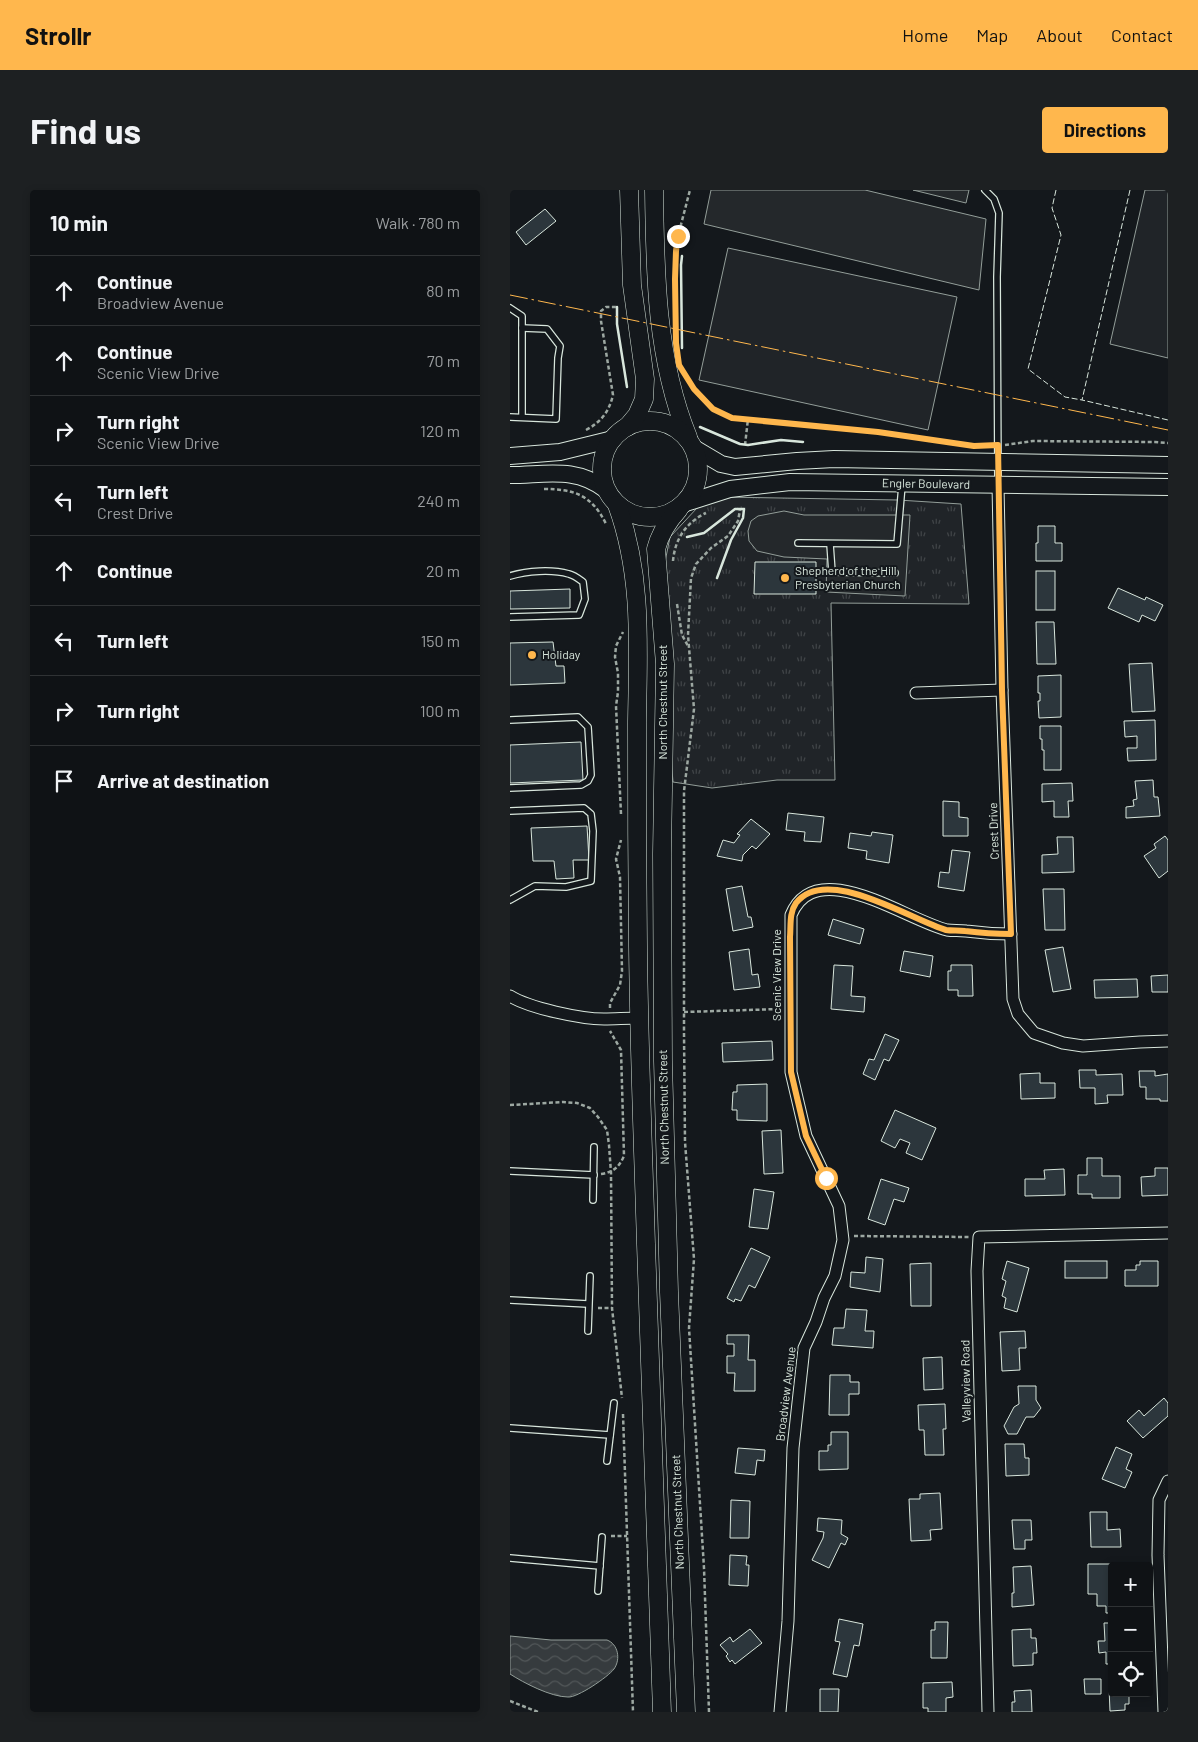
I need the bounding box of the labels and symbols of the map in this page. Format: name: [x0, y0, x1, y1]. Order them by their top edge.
route end: [667, 225, 690, 248]
street label: Engler Boulevard: [882, 475, 970, 491]
place label: Shepherd of the Hill Presbyterian Church: [795, 563, 901, 591]
marker: Shepherd of the Hill Presbyterian Church: [779, 572, 791, 584]
street label: North Chestnut Street: [655, 645, 669, 759]
place label: Holiday: [542, 647, 581, 661]
marker: Holiday: [526, 649, 538, 661]
street label: Crest Drive: [985, 802, 1001, 860]
street label: Scenic View Drive: [769, 929, 783, 1021]
street label: North Chestnut Street: [655, 1049, 671, 1165]
route start: [815, 1167, 838, 1190]
street label: Valleyview Road: [957, 1340, 973, 1422]
street label: Broadview Avenue: [772, 1346, 798, 1442]
street label: North Chestnut Street: [668, 1454, 686, 1570]

